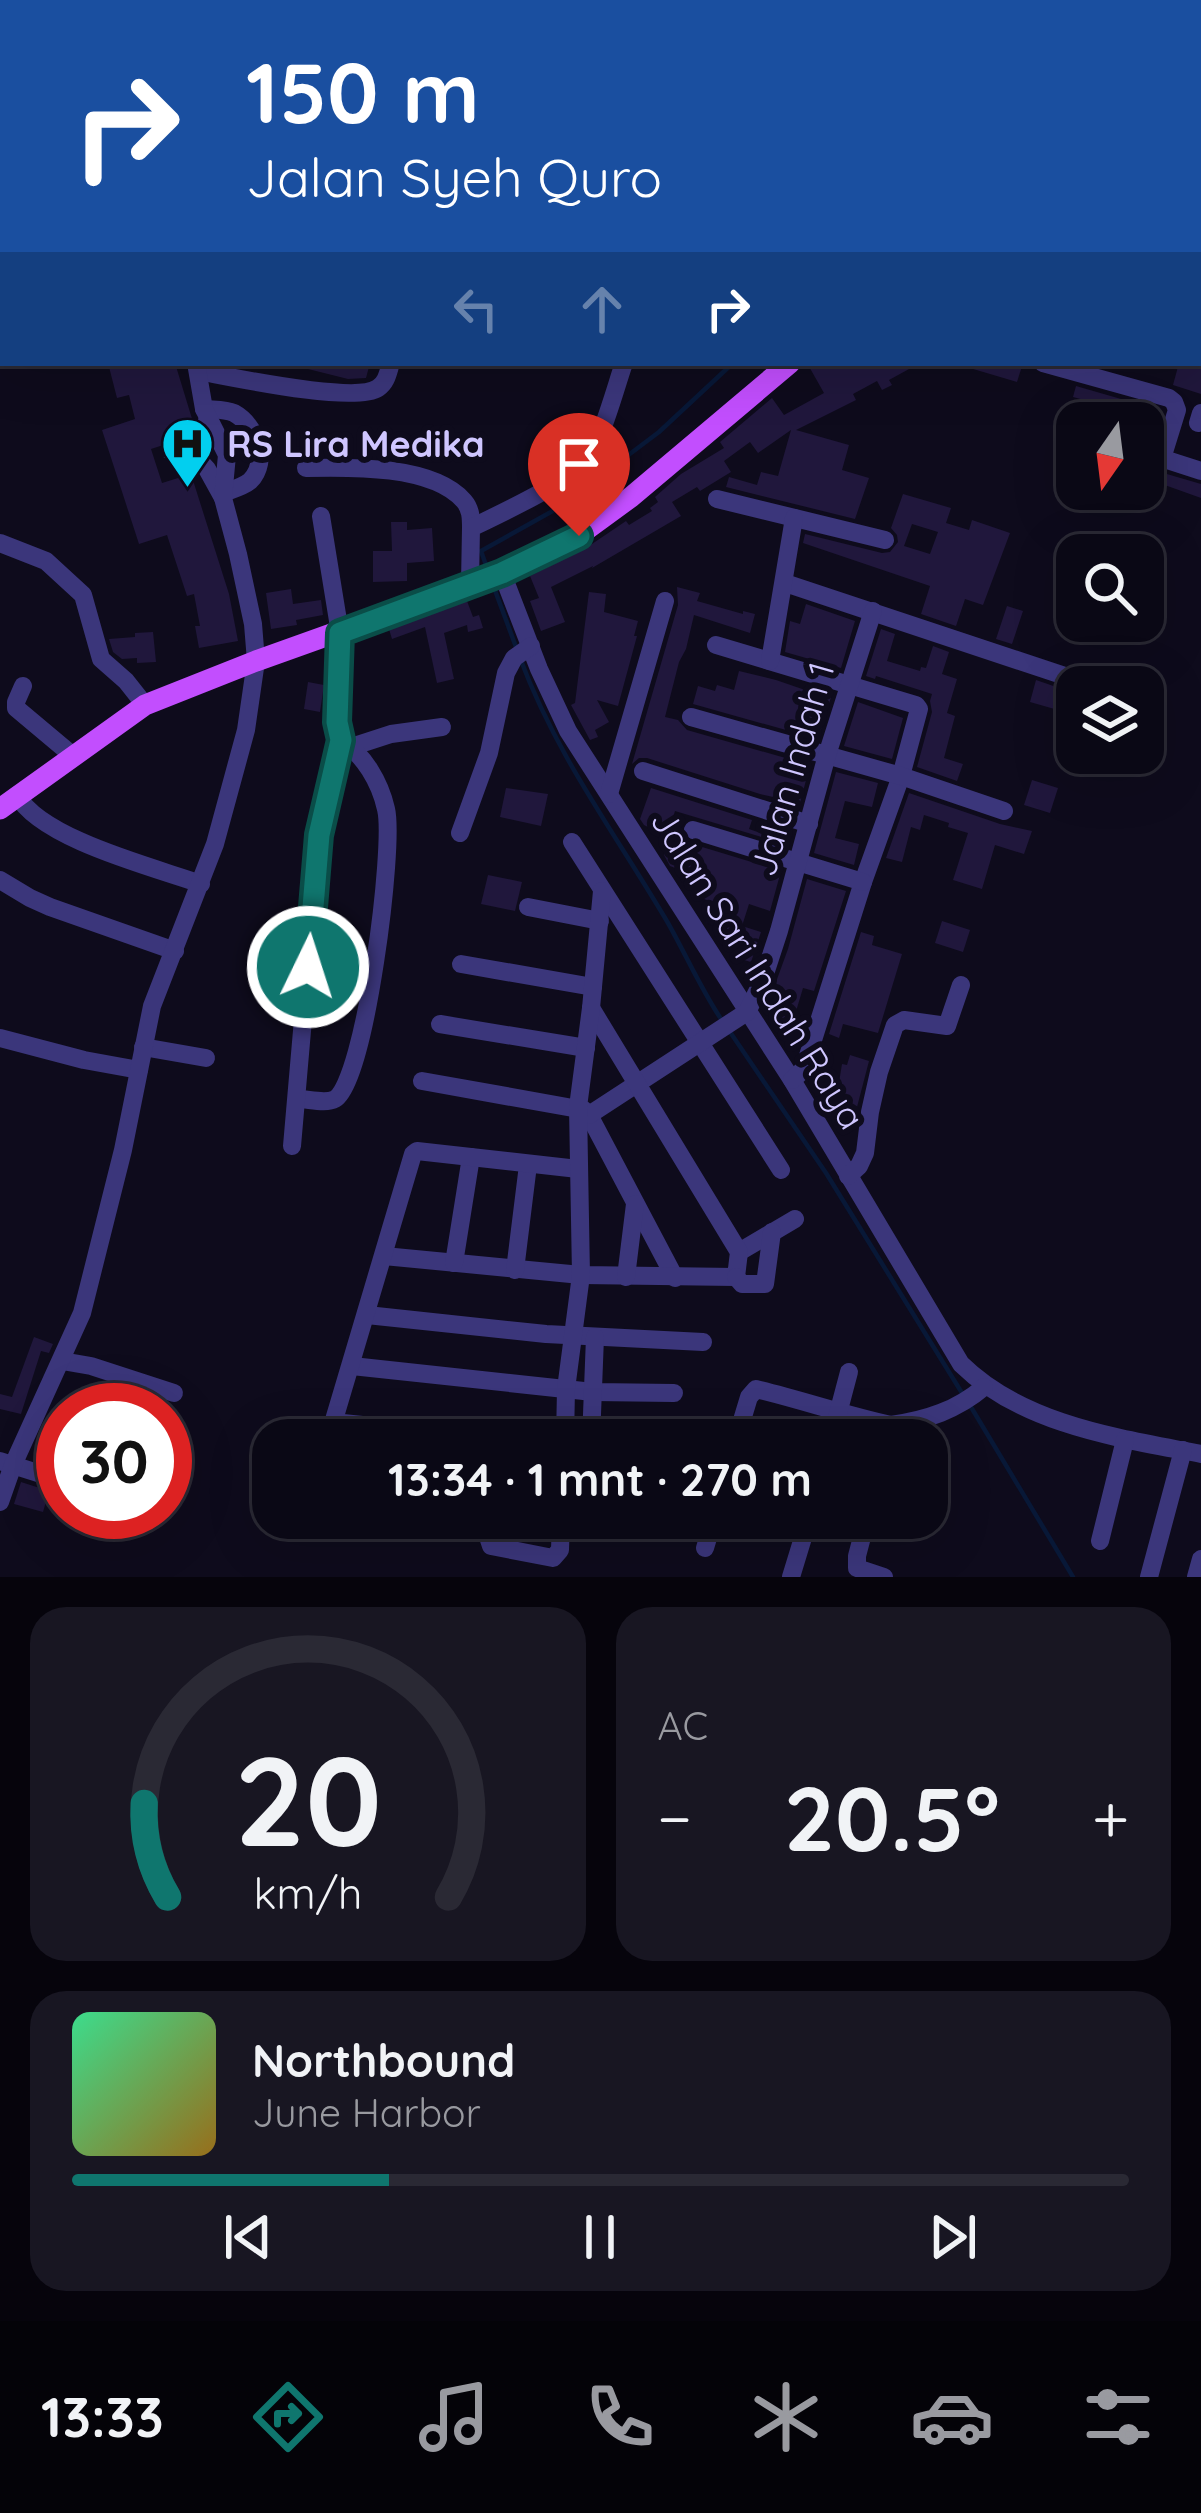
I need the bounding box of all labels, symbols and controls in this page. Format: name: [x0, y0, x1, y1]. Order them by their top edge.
text: 150 m: [246, 39, 480, 144]
icon: right: [48, 48, 204, 204]
text: Jalan Syeh Quro: [246, 143, 662, 211]
icon: left: [443, 276, 509, 342]
icon: ahead: [569, 276, 635, 342]
icon: right: [695, 276, 761, 342]
north arrow: [1056, 402, 1164, 510]
map controls: [1056, 402, 1164, 774]
pin: [528, 413, 630, 536]
hospital icon: RS Lira Medika: [160, 416, 216, 490]
place label: RS Lira Medika: [227, 421, 485, 466]
icon: arrive: [546, 431, 612, 497]
button: search: [1056, 534, 1164, 642]
street label: Jalan Indah 1: [740, 657, 843, 881]
button: layers: [1056, 666, 1164, 774]
street label: Jalan Sari Indah Raya: [642, 800, 875, 1137]
position arrow: [245, 904, 371, 1030]
speed limit sign: 30: [36, 1383, 192, 1539]
text: 13:34 · 1 mnt · 270 m: [388, 1451, 812, 1507]
text: AC: [658, 1701, 708, 1750]
text: 20: [234, 1721, 382, 1877]
text: 20.5°: [784, 1761, 1000, 1874]
text: −: [658, 1776, 692, 1859]
text: +: [1092, 1776, 1129, 1859]
text: km/h: [253, 1866, 362, 1920]
text: Northbound: [252, 2032, 515, 2088]
text: June Harbor: [252, 2088, 481, 2137]
icon: previous: [215, 2204, 281, 2270]
icon: pause: [567, 2204, 633, 2270]
icon: next: [920, 2204, 986, 2270]
icon: directions: [246, 2375, 330, 2459]
icon: music: [412, 2375, 496, 2459]
icon: phone: [578, 2375, 662, 2459]
icon: climate: [744, 2375, 828, 2459]
icon: car: [910, 2375, 994, 2459]
icon: filters: [1076, 2375, 1160, 2459]
text: 13:33: [41, 2383, 164, 2451]

